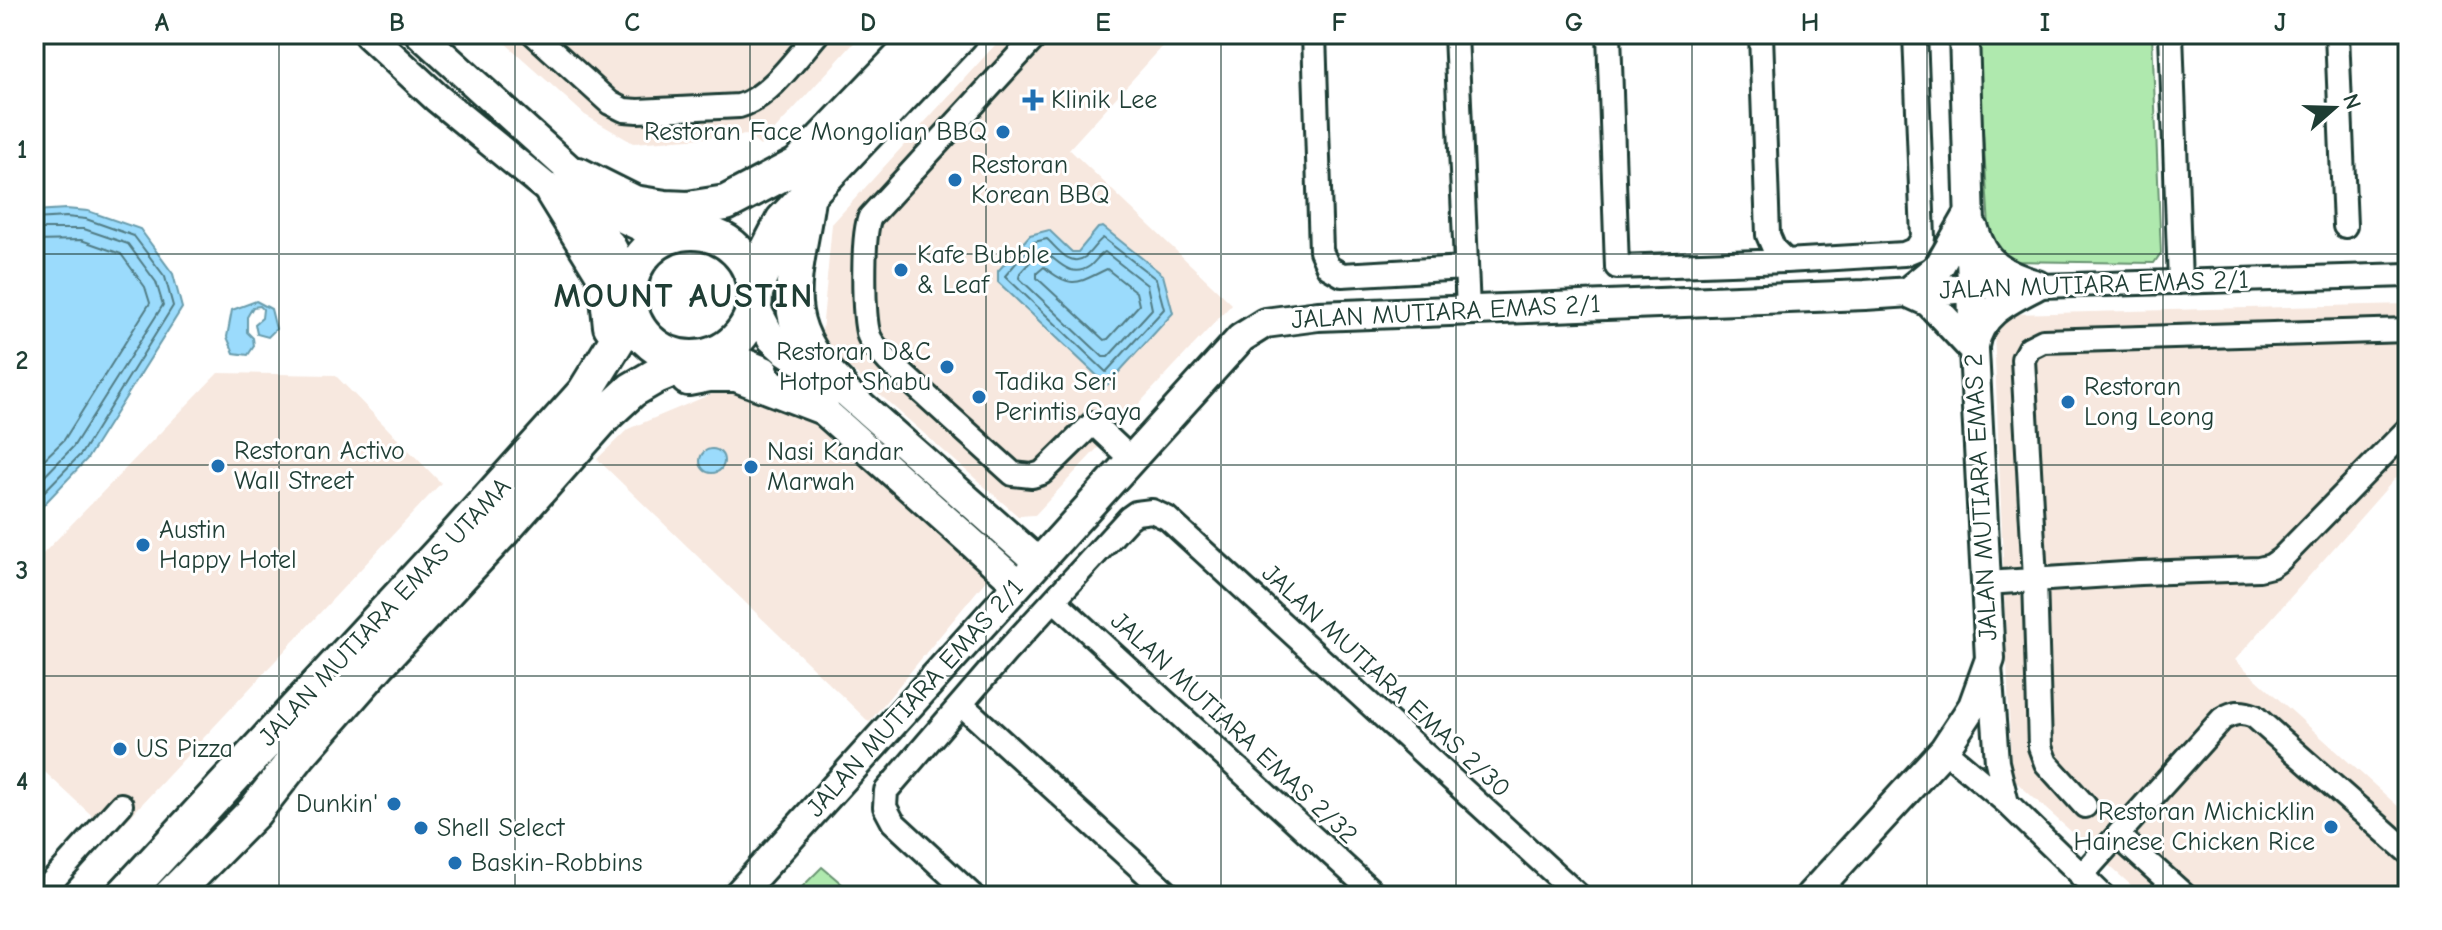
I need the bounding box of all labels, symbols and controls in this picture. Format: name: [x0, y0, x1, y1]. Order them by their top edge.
text: A: [155, 8, 170, 38]
text: B: [389, 8, 405, 38]
text: C: [624, 8, 640, 38]
text: D: [860, 8, 876, 38]
text: E: [1095, 8, 1111, 38]
text: F: [1331, 8, 1347, 38]
text: G: [1565, 8, 1583, 38]
text: H: [1801, 8, 1819, 38]
text: I: [2040, 8, 2050, 38]
text: J: [2274, 8, 2286, 38]
north arrow: [2294, 68, 2374, 148]
place label: Klinik Lee: [1051, 85, 1157, 115]
marker: Klinik Lee: [1022, 89, 1044, 111]
text: N: [2337, 90, 2367, 113]
place label: Restoran Face Mongolian BBQ: [644, 117, 987, 147]
marker: Restoran Face Mongolian BBQ: [994, 123, 1012, 141]
text: 1: [17, 135, 27, 165]
place label: Restoran Korean BBQ: [971, 150, 1109, 210]
marker: Restoran Korean BBQ: [946, 171, 964, 189]
place label: Kafe Bubble & Leaf: [917, 240, 1049, 300]
marker: Kafe Bubble & Leaf: [892, 261, 910, 279]
street label: JALAN MUTIARA EMAS 2/1: [1939, 265, 2249, 305]
district label: MOUNT AUSTIN: [553, 276, 815, 316]
street label: JALAN MUTIARA EMAS 2/1: [1291, 289, 1601, 335]
place label: Restoran D&C Hotpot Shabu: [776, 337, 931, 397]
text: 2: [16, 346, 28, 376]
street label: JALAN MUTIARA EMAS 2: [1958, 352, 2004, 642]
marker: Restoran D&C Hotpot Shabu: [938, 358, 956, 376]
place label: Tadika Seri Perintis Gaya: [995, 367, 1142, 427]
place label: Restoran Long Leong: [2084, 372, 2215, 432]
marker: Tadika Seri Perintis Gaya: [970, 388, 988, 406]
marker: Restoran Long Leong: [2059, 393, 2077, 411]
place label: Restoran Activo Wall Street: [234, 436, 405, 496]
place label: Nasi Kandar Marwah: [767, 437, 903, 497]
marker: Restoran Activo Wall Street: [209, 457, 227, 475]
marker: Nasi Kandar Marwah: [742, 458, 760, 476]
street label: JALAN MUTIARA EMAS UTAMA: [253, 472, 517, 752]
place label: Austin Happy Hotel: [159, 515, 297, 575]
marker: Austin Happy Hotel: [134, 536, 152, 554]
text: 3: [16, 556, 28, 586]
street label: JALAN MUTIARA EMAS 2/30: [1256, 558, 1516, 804]
street label: JALAN MUTIARA EMAS 2/1: [800, 573, 1030, 823]
street label: JALAN MUTIARA EMAS 2/32: [1105, 606, 1363, 850]
place label: US Pizza: [136, 734, 233, 764]
marker: US Pizza: [111, 740, 129, 758]
text: 4: [16, 767, 28, 797]
place label: Dunkin': [296, 789, 378, 819]
marker: Dunkin': [385, 795, 403, 813]
place label: Restoran Michicklin Hainese Chicken Rice: [2074, 797, 2315, 857]
place label: Shell Select: [437, 813, 566, 843]
marker: Restoran Michicklin Hainese Chicken Rice: [2322, 818, 2340, 836]
marker: Shell Select: [412, 819, 430, 837]
place label: Baskin-Robbins: [471, 848, 643, 878]
marker: Baskin-Robbins: [446, 854, 464, 872]

